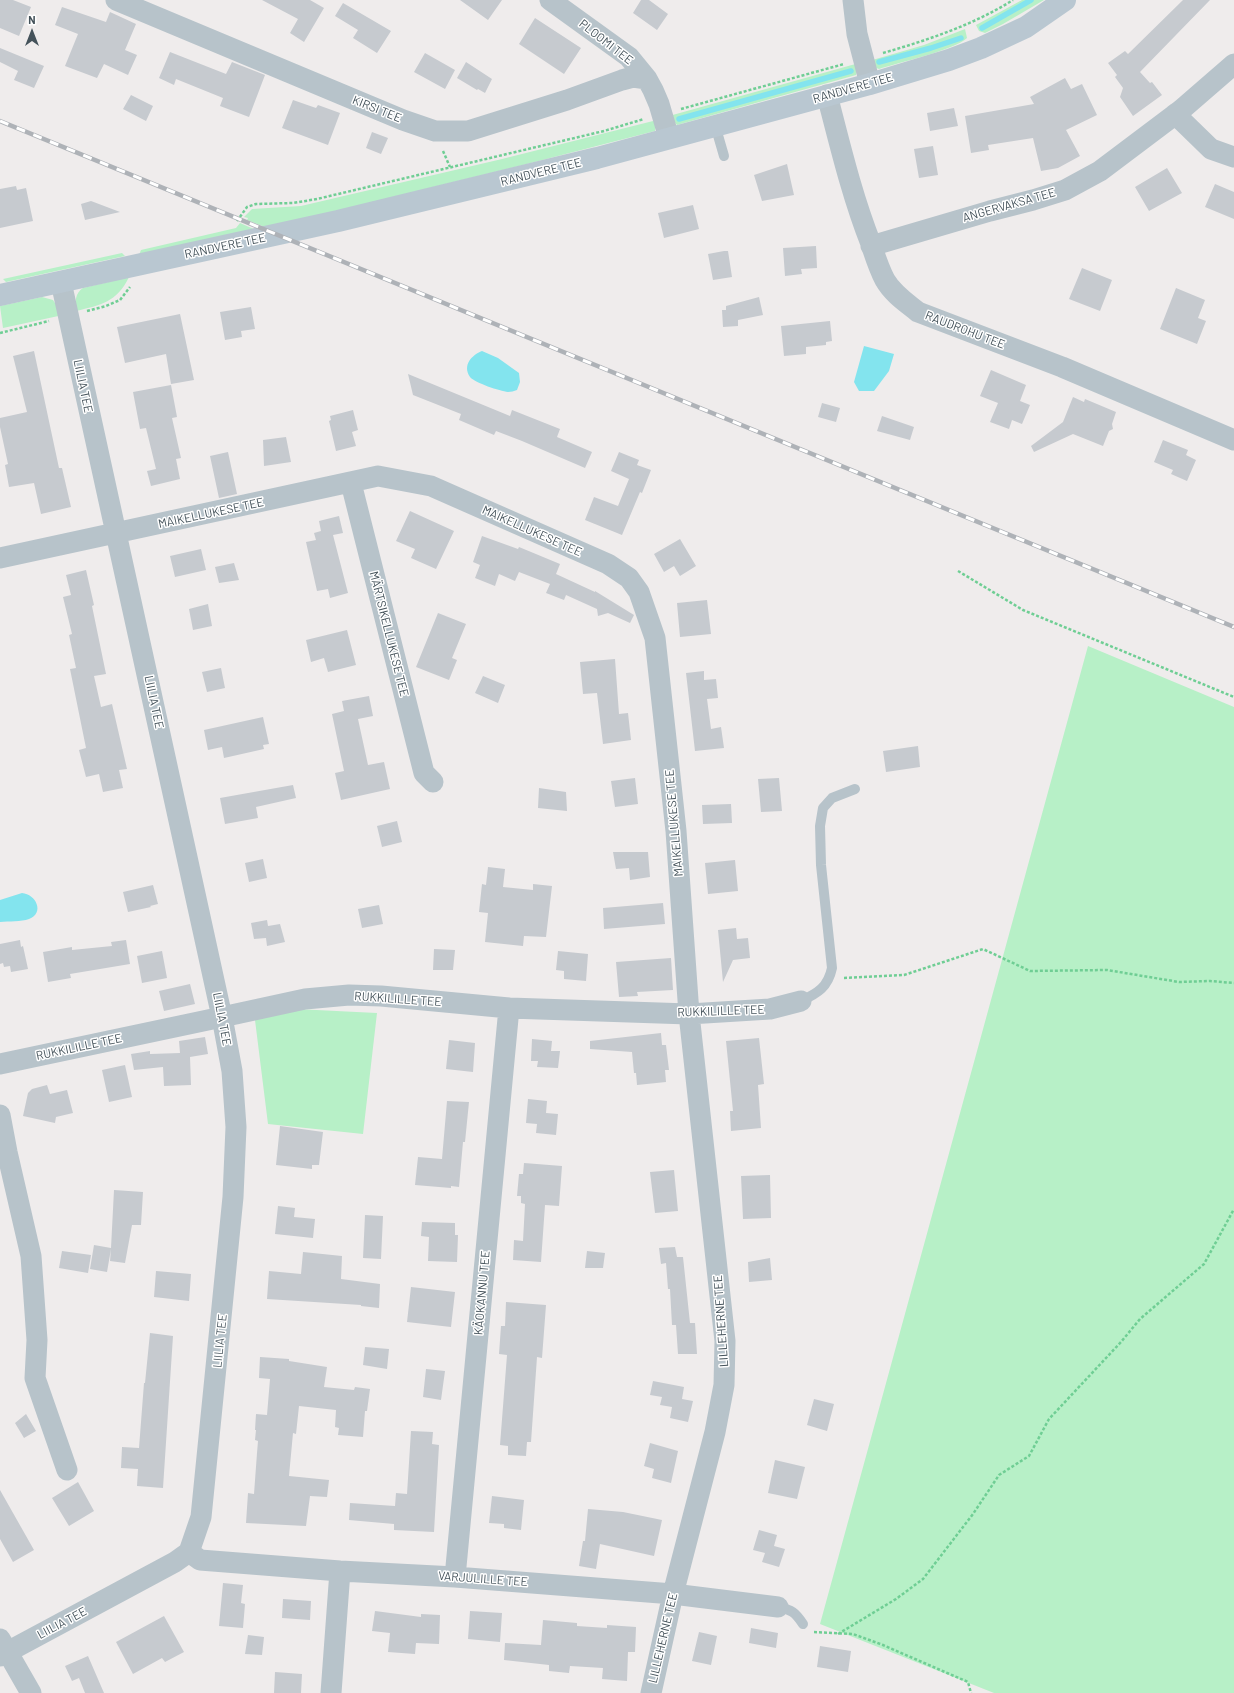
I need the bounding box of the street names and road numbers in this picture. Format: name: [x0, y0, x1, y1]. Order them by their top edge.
street label: PLOOMI TEE: [576, 17, 636, 67]
street label: RANDVERE TEE: [811, 70, 895, 106]
street label: KIRSI TEE: [350, 93, 404, 125]
street label: RANDVERE TEE: [499, 155, 583, 189]
street label: ANGERVAKSA TEE: [961, 185, 1057, 225]
street label: RANDVERE TEE: [183, 230, 267, 262]
street label: RAUDROHU TEE: [923, 308, 1007, 352]
street label: LIILIA TEE: [70, 358, 96, 414]
street label: MAIKELLUKESE TEE: [157, 495, 265, 531]
street label: MAIKELLUKESE TEE: [480, 503, 584, 559]
street label: MÄRTSIKELLUKESE TEE: [366, 570, 412, 698]
street label: LIILIA TEE: [141, 674, 167, 730]
street label: MAIKELLUKESE TEE: [662, 769, 686, 877]
street label: RUKKILILLE TEE: [354, 989, 442, 1009]
street label: LIILIA TEE: [210, 991, 234, 1047]
street label: RUKKILILLE TEE: [677, 1002, 765, 1020]
street label: RUKKILILLE TEE: [35, 1031, 123, 1063]
street label: KÄOKANNU TEE: [471, 1250, 493, 1336]
street label: LILLEHERNE TEE: [711, 1275, 731, 1367]
street label: LIILIA TEE: [210, 1313, 230, 1369]
street label: VARJULILLE TEE: [438, 1569, 528, 1589]
street label: LILLEHERNE TEE: [646, 1591, 680, 1685]
street label: LIILIA TEE: [35, 1604, 89, 1642]

